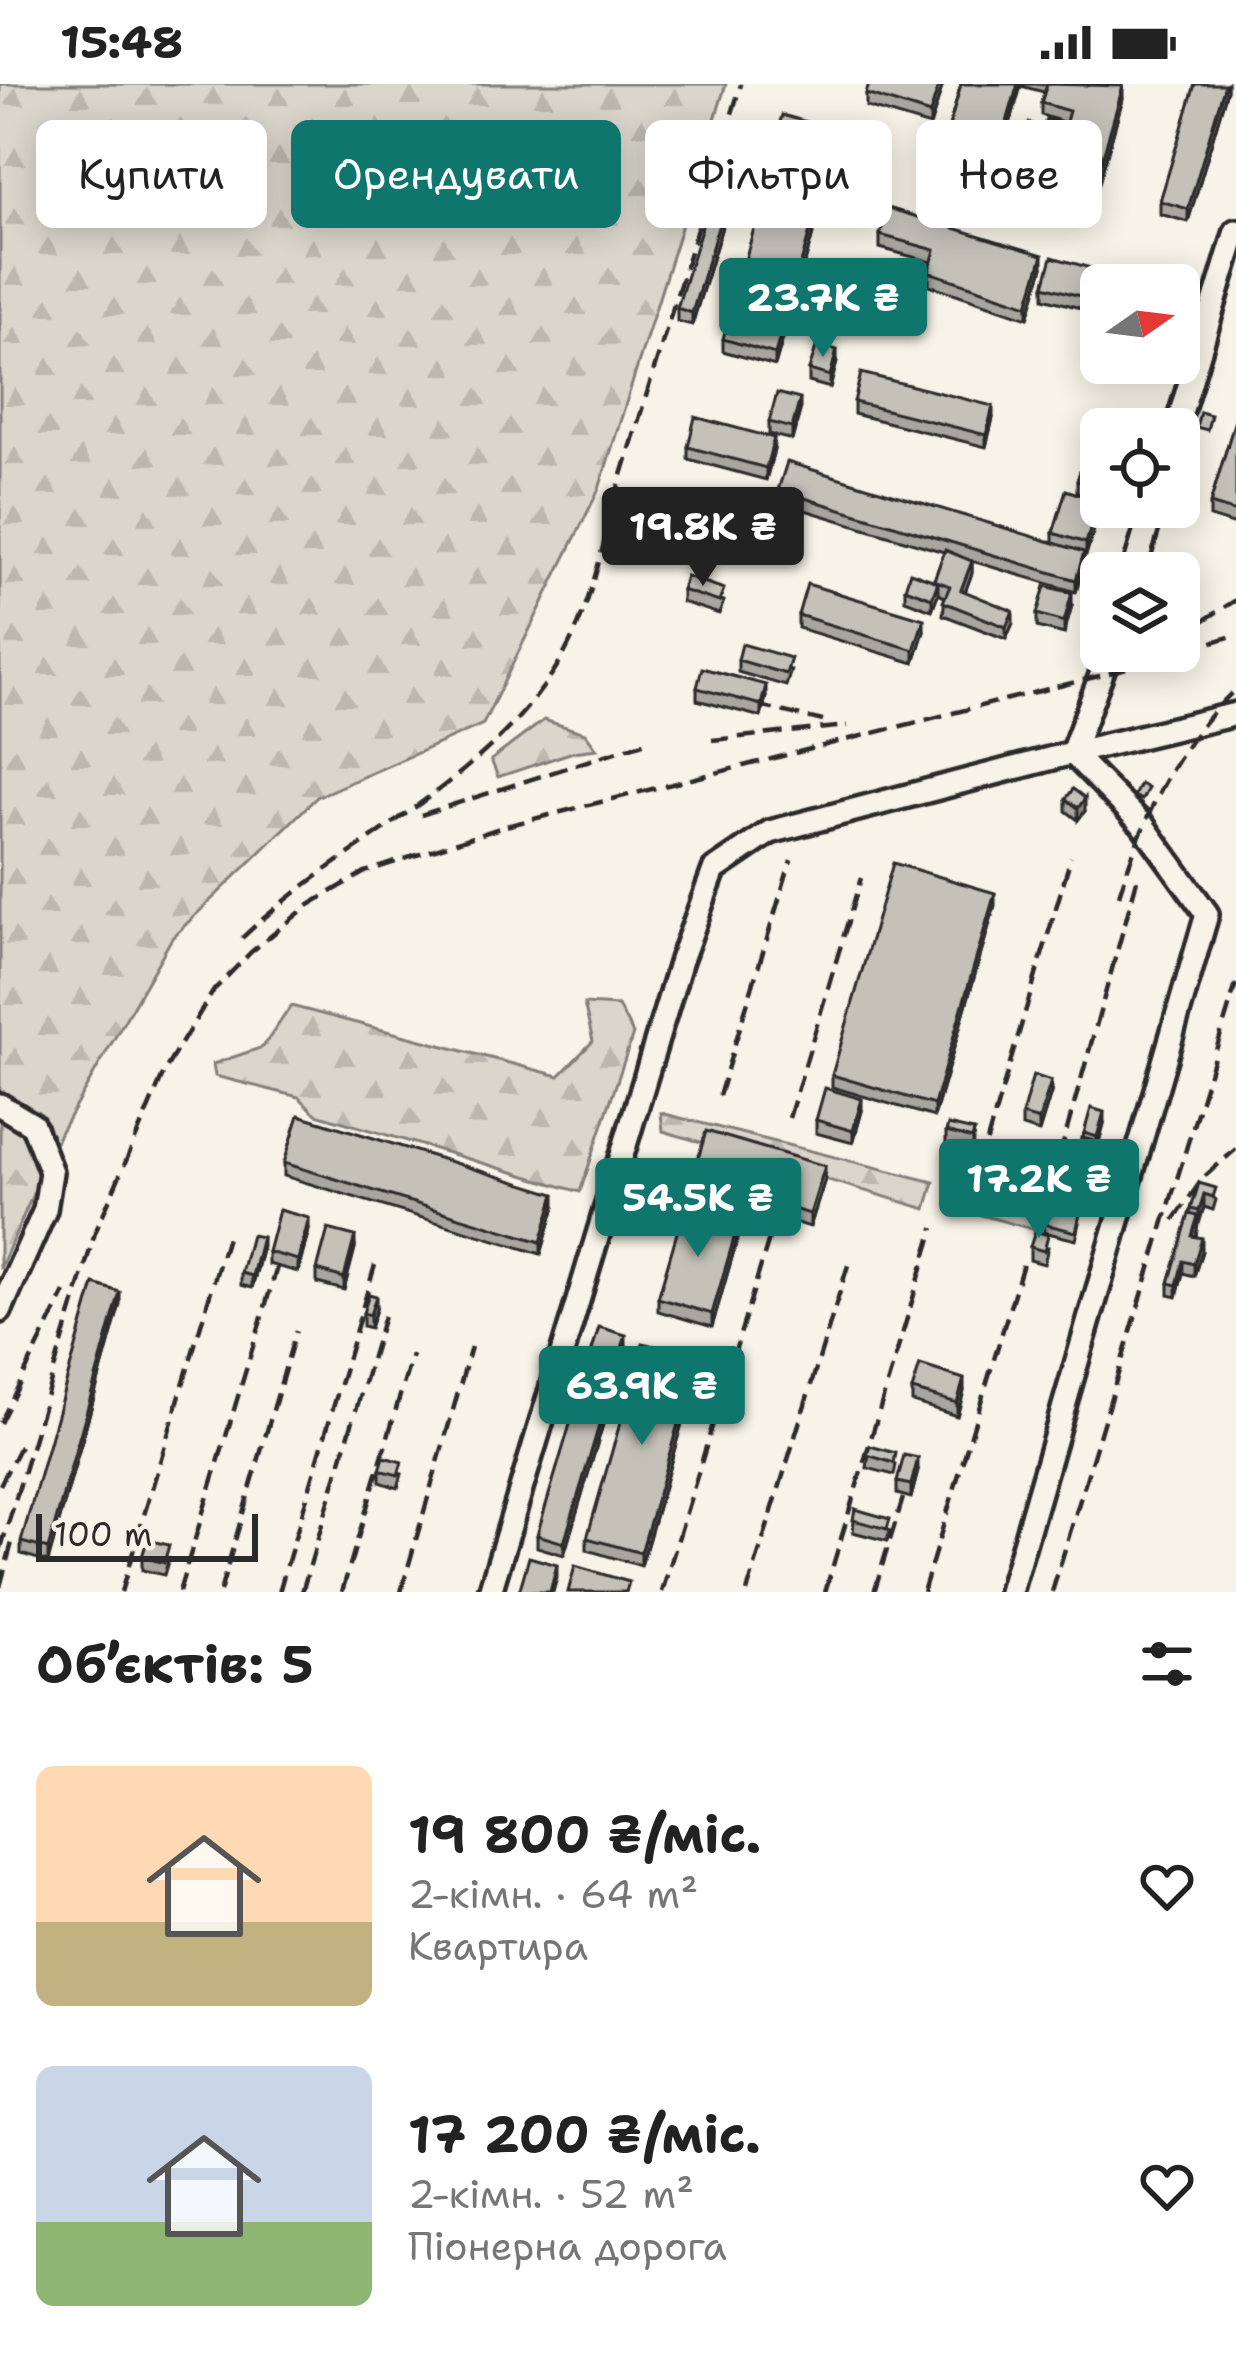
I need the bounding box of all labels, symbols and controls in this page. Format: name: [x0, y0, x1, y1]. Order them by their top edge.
text: 15:48: [60, 12, 183, 72]
chip: Купити: [36, 120, 267, 228]
chip: Орендувати: [291, 120, 621, 228]
chip: Фільтри: [645, 120, 892, 228]
chip: Нове: [916, 120, 1102, 228]
pin: 23.7K ₴: [712, 258, 934, 360]
north arrow: [1080, 264, 1200, 384]
map controls: [1080, 264, 1200, 672]
text: 23.7K ₴: [746, 271, 900, 323]
button: locate: [1080, 408, 1200, 528]
pin: 19.8K ₴: [592, 487, 814, 589]
text: 19.8K ₴: [629, 500, 777, 552]
button: layers: [1080, 552, 1200, 672]
pin: 17.2K ₴: [928, 1139, 1150, 1241]
text: 17.2K ₴: [966, 1152, 1112, 1204]
pin: 54.5K ₴: [587, 1158, 809, 1260]
text: 54.5K ₴: [622, 1171, 774, 1223]
pin: 63.9K ₴: [531, 1346, 753, 1448]
text: 63.9K ₴: [566, 1359, 718, 1411]
scale bar: [36, 1508, 258, 1561]
text: 100 m: [54, 1512, 153, 1557]
text: Об’єктів: 5: [36, 1630, 314, 1698]
icon: filters: [1134, 1631, 1200, 1697]
text: 19 800 ₴/міс.: [408, 1800, 761, 1868]
icon: home: [132, 1814, 276, 1958]
icon: heart: [1134, 1853, 1200, 1919]
text: 2-кімн. · 64 m²: [408, 1868, 698, 1920]
text: Квартира: [408, 1920, 588, 1972]
text: 17 200 ₴/міс.: [408, 2100, 761, 2168]
icon: home: [132, 2114, 276, 2258]
icon: heart: [1134, 2153, 1200, 2219]
text: 2-кімн. · 52 m²: [408, 2168, 694, 2220]
text: Піонерна дорога: [408, 2220, 727, 2272]

